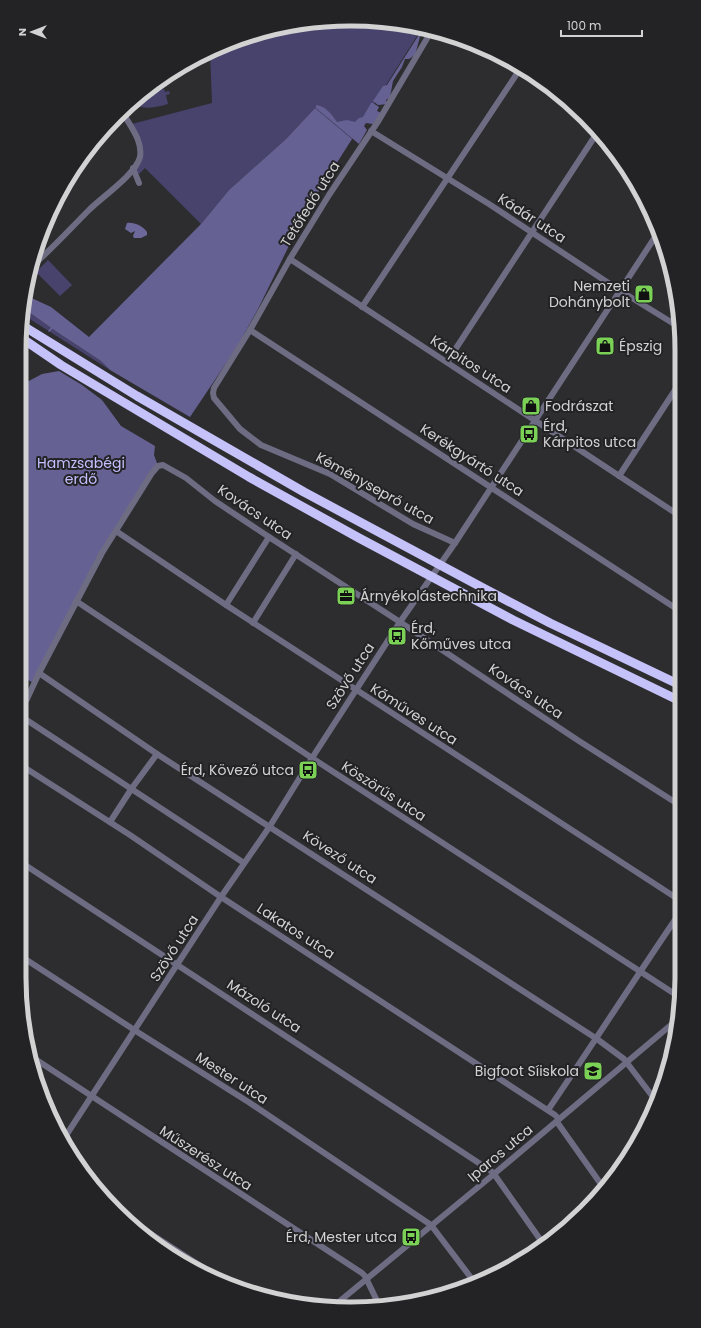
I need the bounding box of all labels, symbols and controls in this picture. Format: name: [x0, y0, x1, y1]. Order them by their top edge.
north arrow: [12, 12, 52, 52]
scale bar: [561, 12, 642, 38]
text: 100 m: [567, 17, 601, 34]
text: N: [14, 28, 30, 36]
street label: Tetőfedő utca: [276, 157, 344, 251]
street label: Kádár utca: [494, 188, 570, 248]
place label: Nemzeti Dohánybolt: [549, 276, 630, 312]
shop icon: Nemzeti Dohánybolt: [633, 283, 655, 305]
street label: Kárpitos utca: [427, 330, 515, 398]
shop icon: Épszig: [594, 335, 616, 357]
place label: Épszig: [619, 336, 662, 356]
shop icon: Fodrászat: [520, 395, 542, 417]
place label: Fodrászat: [545, 396, 613, 416]
place label: Érd, Kárpitos utca: [543, 416, 636, 452]
street label: Kerékgyártó utca: [416, 419, 528, 501]
bus stop icon: Érd, Kárpitos utca: [518, 423, 540, 445]
street label: Kéményseprő utca: [312, 447, 438, 529]
park label: Hamzsabégi erdő: [37, 453, 125, 489]
street label: Kovács utca: [214, 480, 296, 544]
office icon: Árnyékolástechnika: [335, 585, 357, 607]
place label: Árnyékolástechnika: [360, 586, 497, 606]
place label: Érd, Kőműves utca: [411, 618, 511, 654]
bus stop icon: Érd, Kőműves utca: [386, 625, 408, 647]
street label: Szövő utca: [321, 639, 379, 713]
street label: Kovács utca: [485, 659, 567, 723]
street label: Kőműves utca: [366, 678, 462, 750]
street label: Köszörűs utca: [338, 756, 430, 826]
bus stop icon: Érd, Kövező utca: [297, 759, 319, 781]
place label: Érd, Kövező utca: [181, 760, 294, 780]
street label: Kövező utca: [299, 825, 381, 889]
street label: Lakatos utca: [253, 898, 339, 964]
street label: Szövő utca: [145, 911, 203, 985]
street label: Mázoló utca: [223, 974, 305, 1038]
street label: Mester utca: [192, 1047, 272, 1109]
school or university icon: Bigfoot Síiskola: [582, 1060, 604, 1082]
place label: Bigfoot Síiskola: [475, 1061, 579, 1081]
street label: Iparos utca: [463, 1120, 537, 1186]
street label: Műszerész utca: [156, 1121, 256, 1195]
bus stop icon: Érd, Mester utca: [400, 1226, 422, 1248]
place label: Érd, Mester utca: [286, 1227, 397, 1247]

